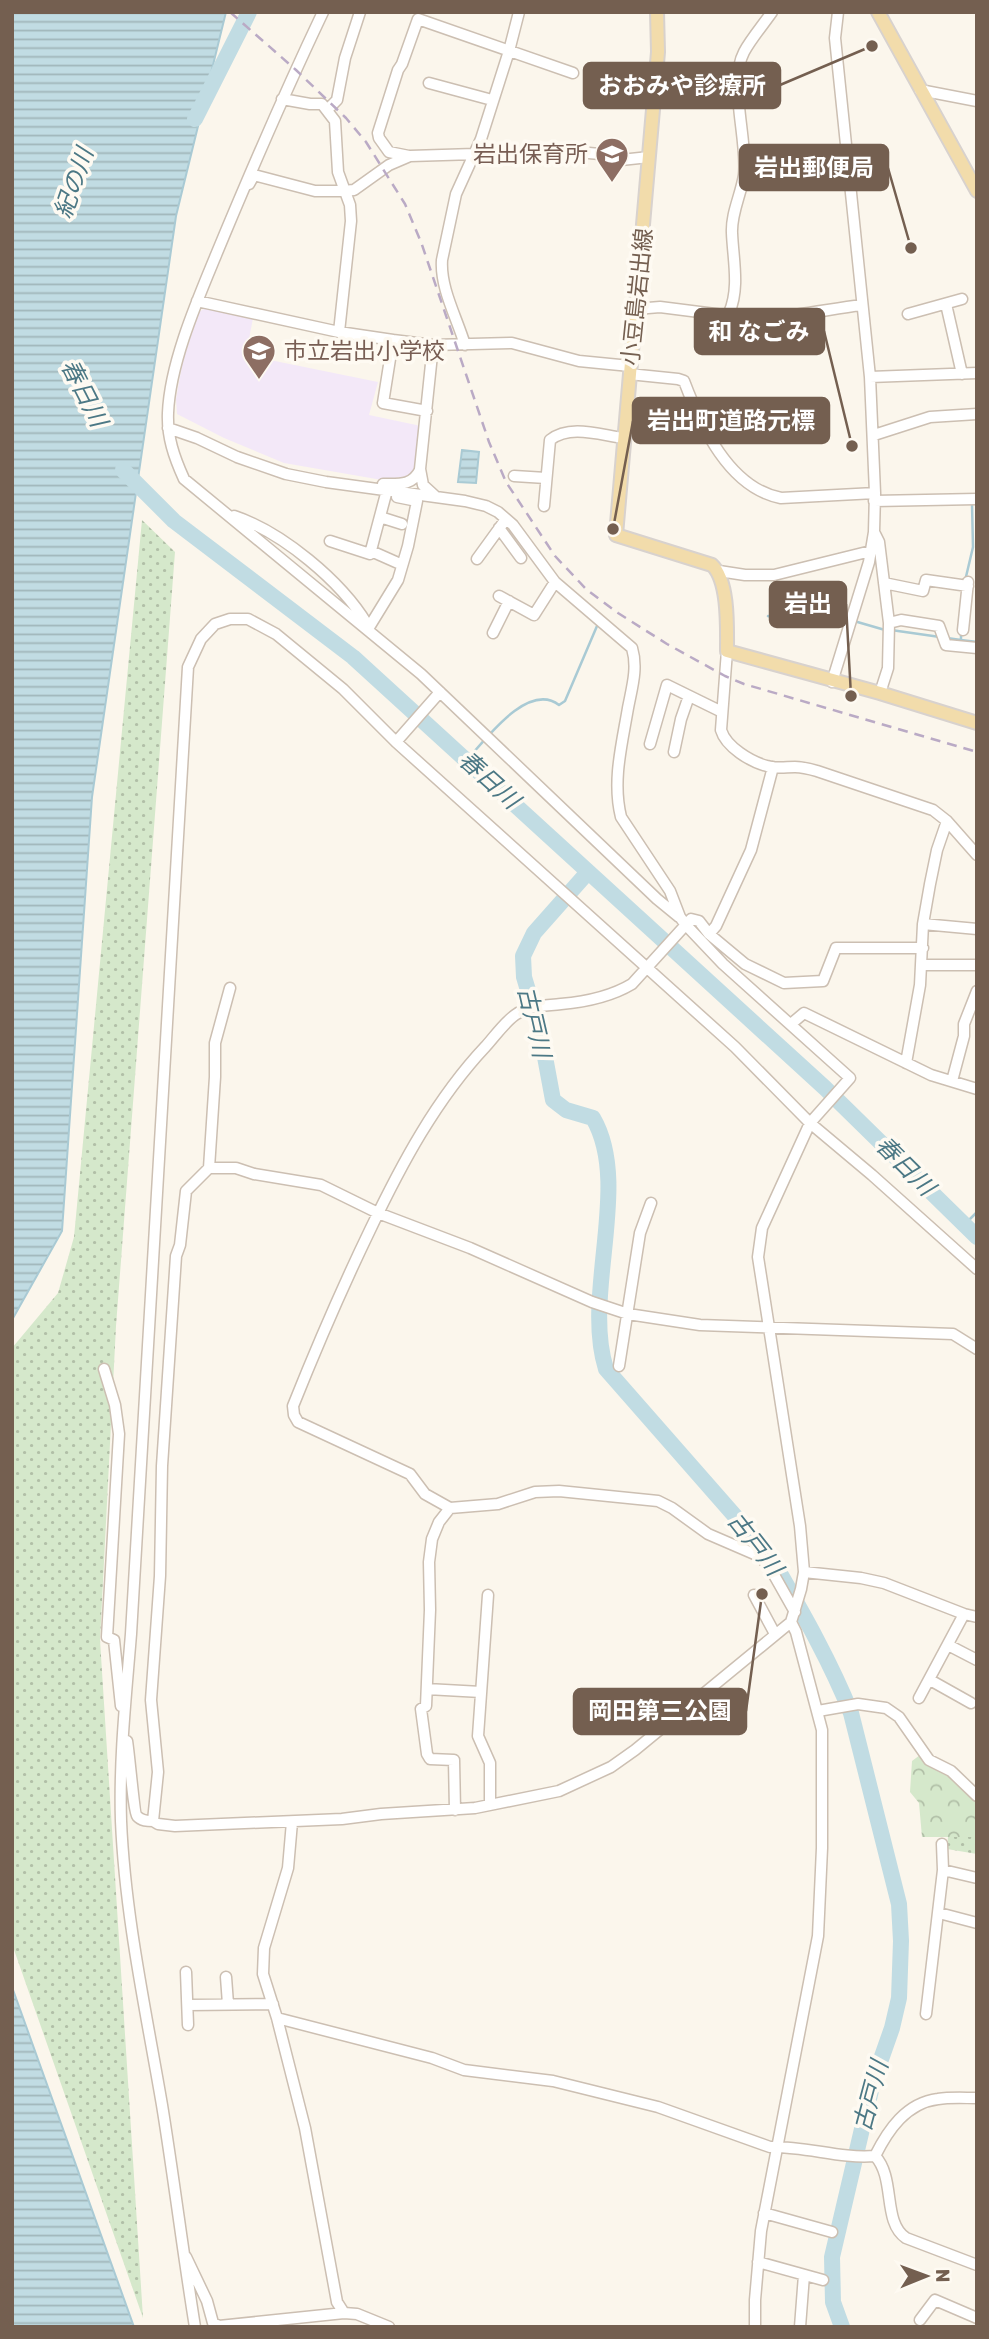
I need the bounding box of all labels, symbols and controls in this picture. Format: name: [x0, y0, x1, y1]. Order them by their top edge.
callout: おおみや診療所: [584, 63, 780, 108]
text: おおみや診療所: [598, 72, 766, 100]
school or university icon: 岩出保育所: [593, 135, 631, 184]
place label: 岩出保育所: [473, 140, 588, 168]
water label: 紀の川: [49, 142, 100, 222]
callout: 岩出郵便局: [740, 145, 888, 190]
text: 岩出郵便局: [754, 154, 874, 182]
street label: 小豆島岩出線: [616, 227, 658, 367]
callout: 和 なごみ: [695, 309, 824, 354]
text: 和 なごみ: [708, 318, 810, 346]
school or university icon: 市立岩出小学校: [240, 332, 278, 381]
place label: 市立岩出小学校: [284, 337, 445, 365]
water label: 春日川: [55, 355, 114, 434]
callout: 岩出町道路元標: [633, 398, 829, 443]
text: 岩出町道路元標: [647, 407, 815, 435]
callout: 岩出: [770, 582, 846, 627]
text: 岩出: [784, 590, 832, 618]
water label: 春日川: [453, 746, 527, 817]
water label: 古戸川: [512, 984, 556, 1063]
water label: 春日川: [870, 1131, 942, 1203]
water label: 古戸川: [722, 1507, 790, 1583]
callout: 岡田第三公園: [574, 1689, 746, 1734]
text: 岡田第三公園: [588, 1697, 732, 1725]
water label: 古戸川: [848, 2055, 895, 2134]
north arrow: [891, 2241, 961, 2311]
text: N: [931, 2269, 954, 2283]

